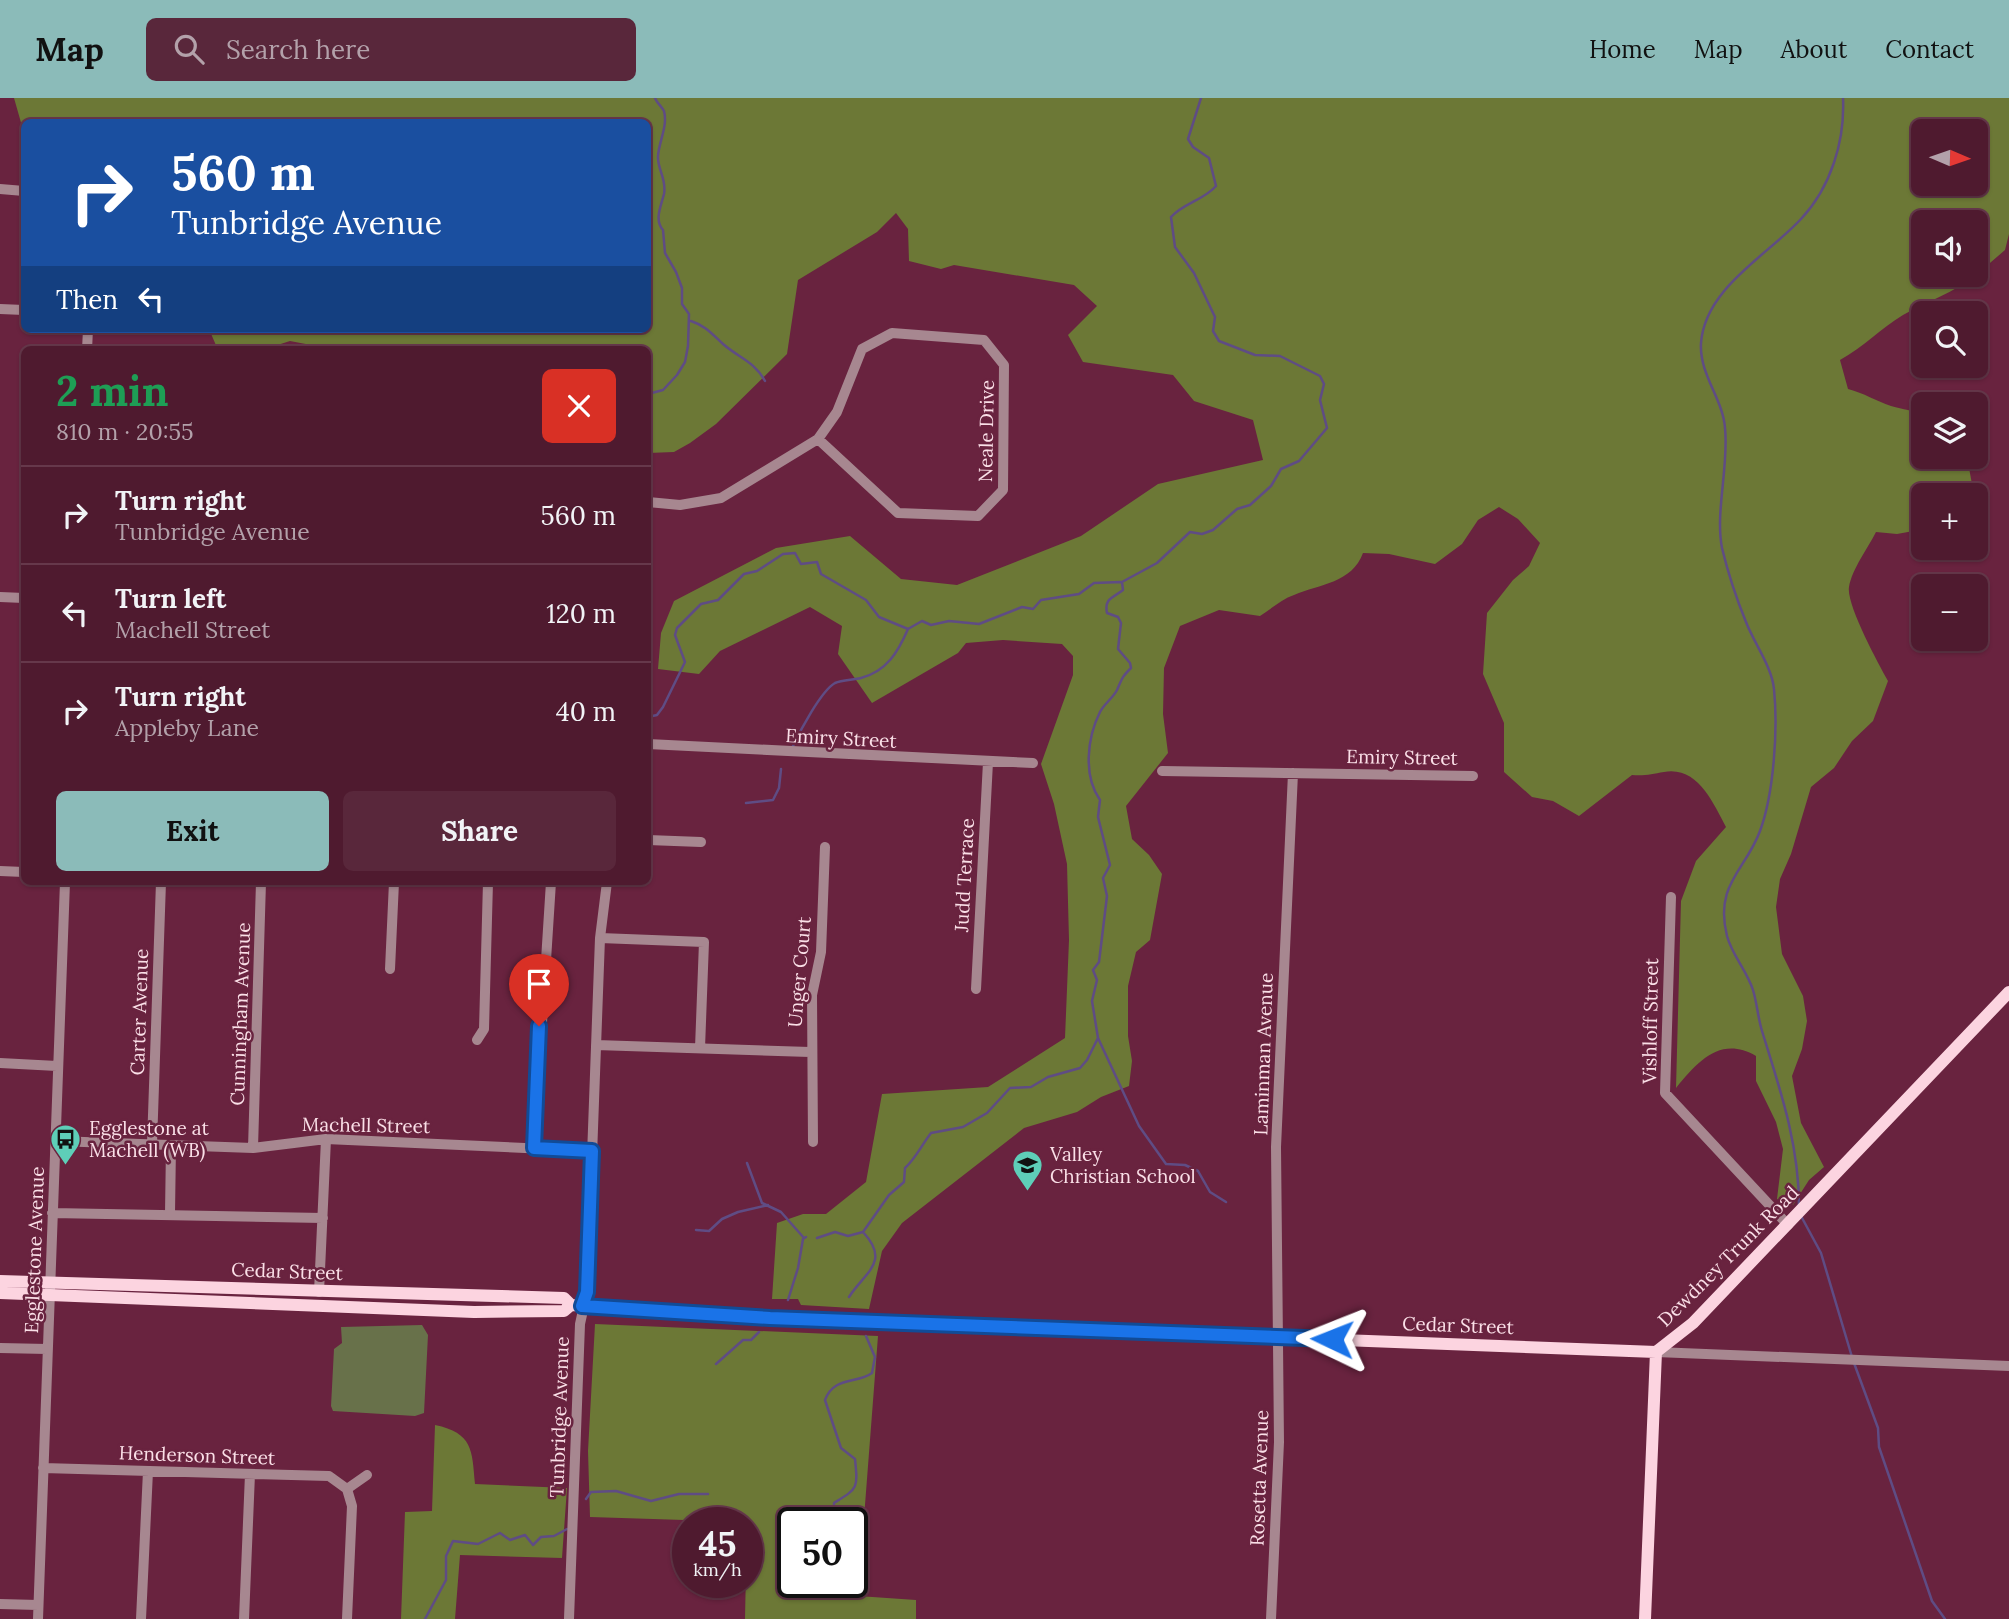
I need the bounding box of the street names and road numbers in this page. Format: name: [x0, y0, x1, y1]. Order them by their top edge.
street label: Neale Drive: [973, 380, 999, 482]
street label: Emiry Street: [785, 723, 898, 753]
street label: Emiry Street: [1346, 744, 1459, 770]
street label: Judd Terrace: [949, 817, 979, 934]
street label: Unger Court: [782, 915, 816, 1028]
street label: Cunningham Avenue: [225, 922, 255, 1106]
street label: Carter Avenue: [125, 948, 153, 1076]
street label: Vishloff Street: [1637, 957, 1663, 1085]
street label: Laminman Avenue: [1248, 972, 1278, 1136]
street label: Machell Street: [302, 1112, 431, 1138]
street label: Egglestone Avenue: [19, 1166, 49, 1334]
street label: Dewdney Trunk Road: [1652, 1180, 1804, 1332]
street label: Cedar Street: [231, 1257, 344, 1285]
street label: Cedar Street: [1402, 1311, 1515, 1339]
street label: Tunbridge Avenue: [544, 1336, 574, 1498]
street label: Rosetta Avenue: [1245, 1410, 1273, 1546]
street label: Henderson Street: [118, 1440, 276, 1470]

